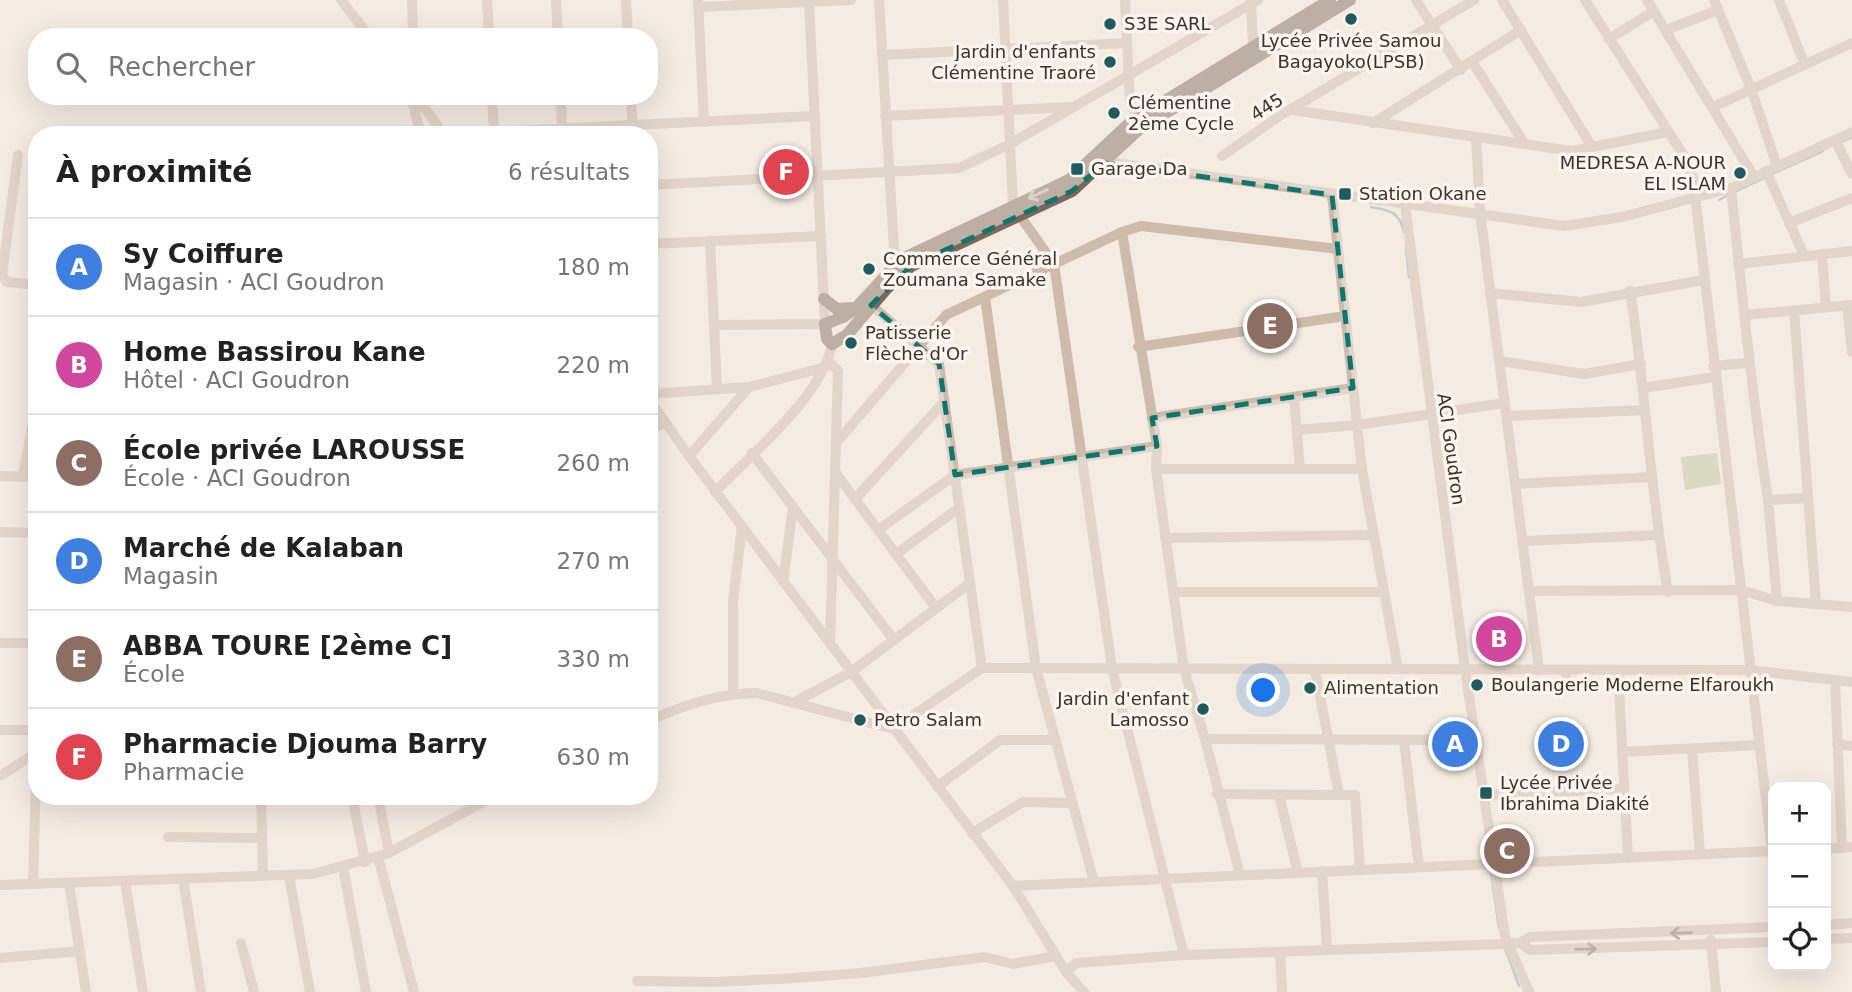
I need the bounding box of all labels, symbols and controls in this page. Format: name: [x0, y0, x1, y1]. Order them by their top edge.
marker: Lycée Privée Samou Bagayoko(LPSB): [1343, 11, 1359, 27]
place label: S3E SARL: [1124, 13, 1211, 34]
marker: S3E SARL: [1102, 16, 1118, 32]
search box: [28, 28, 658, 105]
place label: Lycée Privée Samou Bagayoko(LPSB): [1261, 30, 1441, 72]
place label: Jardin d'enfants Clémentine Traoré: [931, 41, 1096, 83]
icon: search: [52, 48, 90, 86]
text: Rechercher: [108, 52, 255, 82]
marker: Jardin d'enfants Clémentine Traoré: [1102, 54, 1118, 70]
street label: 445: [1247, 89, 1287, 125]
place label: Clémentine 2ème Cycle: [1128, 92, 1234, 134]
marker: Clémentine 2ème Cycle: [1106, 105, 1122, 121]
pin: F: [763, 146, 809, 198]
place label: MEDRESA A-NOUR EL ISLAM: [1560, 152, 1726, 194]
text: À proximité: [56, 154, 252, 189]
place label: Garage Da: [1091, 158, 1188, 179]
text: 6 résultats: [508, 159, 630, 185]
marker: Garage Da: [1069, 161, 1085, 177]
marker: MEDRESA A-NOUR EL ISLAM: [1732, 165, 1748, 181]
place label: Station Okane: [1359, 183, 1487, 204]
marker: Station Okane: [1337, 186, 1353, 202]
one-way arrow: [1028, 188, 1049, 202]
text: Sy Coiffure: [123, 239, 284, 269]
place label: Commerce Général Zoumana Samake: [883, 248, 1057, 290]
text: A: [70, 254, 88, 280]
text: 180 m: [556, 254, 630, 280]
marker: Commerce Général Zoumana Samake: [861, 261, 877, 277]
text: Magasin · ACI Goudron: [123, 269, 385, 295]
pin: E: [1247, 300, 1293, 352]
place label: Patisserie Flèche d'Or: [865, 322, 968, 364]
marker: Patisserie Flèche d'Or: [843, 335, 859, 351]
text: Home Bassirou Kane: [123, 337, 426, 367]
text: B: [70, 352, 88, 378]
text: 220 m: [556, 352, 630, 378]
text: Hôtel · ACI Goudron: [123, 367, 350, 393]
street label: ACI Goudron: [1433, 392, 1470, 506]
text: École privée LAROUSSE: [123, 435, 465, 465]
text: C: [71, 450, 87, 476]
text: 260 m: [556, 450, 630, 476]
text: École · ACI Goudron: [123, 465, 351, 491]
text: Marché de Kalaban: [123, 533, 404, 563]
text: D: [69, 548, 89, 574]
text: 270 m: [556, 548, 630, 574]
text: Magasin: [123, 563, 219, 589]
pin: B: [1476, 613, 1522, 665]
text: ABBA TOURE [2ème C]: [123, 631, 452, 661]
text: E: [71, 646, 87, 672]
text: 330 m: [556, 646, 630, 672]
text: École: [123, 661, 185, 687]
your location: [1246, 673, 1280, 707]
place label: Boulangerie Moderne Elfaroukh: [1491, 674, 1774, 695]
place label: Alimentation: [1324, 677, 1439, 698]
marker: Boulangerie Moderne Elfaroukh: [1469, 677, 1485, 693]
marker: Alimentation: [1302, 680, 1318, 696]
place label: Jardin d'enfant Lamosso: [1056, 688, 1189, 730]
marker: Jardin d'enfant Lamosso: [1195, 701, 1211, 717]
place label: Petro Salam: [874, 709, 982, 730]
marker: Petro Salam: [852, 712, 868, 728]
pin: A: [1432, 718, 1478, 770]
pin: D: [1538, 718, 1584, 770]
text: Pharmacie Djouma Barry: [123, 729, 487, 759]
text: F: [71, 744, 87, 770]
text: 630 m: [556, 744, 630, 770]
text: Pharmacie: [123, 759, 244, 785]
place label: Lycée Privée Ibrahima Diakité: [1500, 772, 1649, 814]
map controls: [1768, 782, 1831, 971]
button: +: [1768, 782, 1831, 845]
marker: Lycée Privée Ibrahima Diakité: [1478, 785, 1494, 801]
pin: C: [1484, 825, 1530, 877]
button: −: [1768, 845, 1831, 908]
button: locate: [1768, 908, 1831, 971]
one-way arrow: [1669, 926, 1692, 940]
one-way arrow: [1574, 942, 1597, 955]

